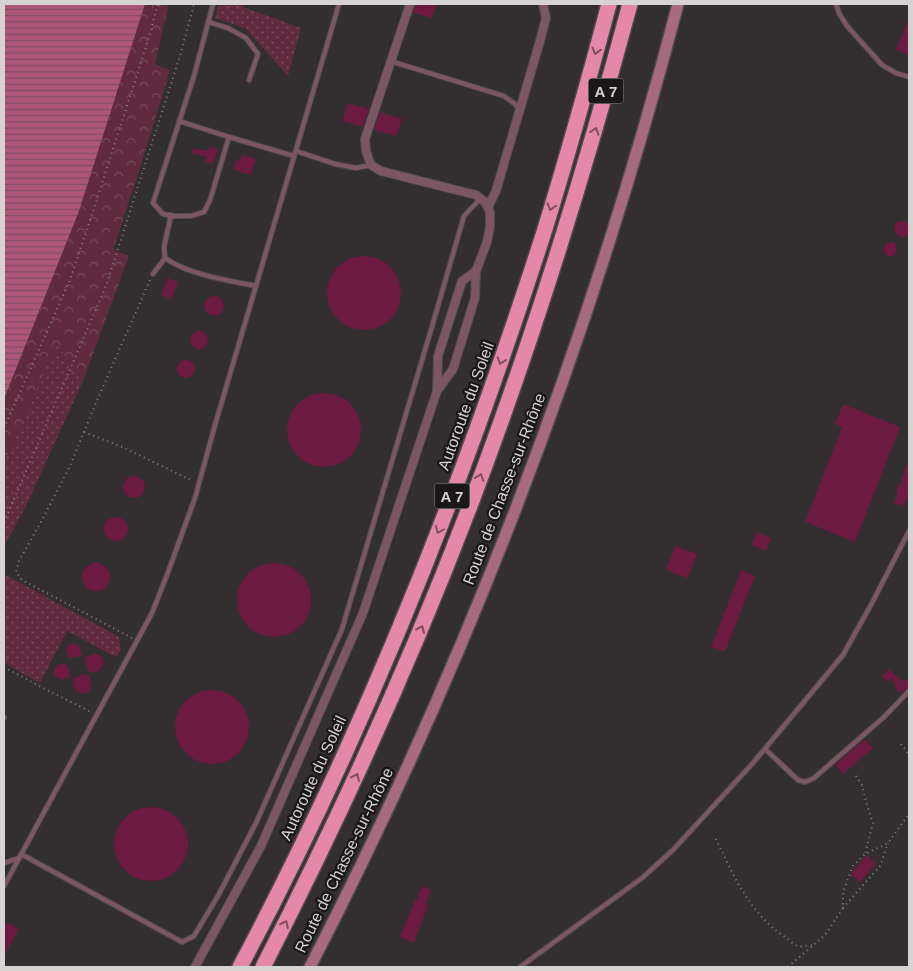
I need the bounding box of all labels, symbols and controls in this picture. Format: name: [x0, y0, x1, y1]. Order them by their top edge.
one-way arrow: [592, 46, 602, 54]
road number: A 7: [588, 78, 624, 104]
one-way arrow: [589, 128, 599, 136]
one-way arrow: [547, 202, 557, 211]
street label: Autoroute du Soleil: [435, 340, 497, 472]
one-way arrow: [497, 357, 507, 365]
street label: Route de Chasse-sur-Rhône: [460, 391, 548, 587]
one-way arrow: [474, 474, 484, 482]
road number: A 7: [434, 484, 470, 508]
one-way arrow: [435, 525, 445, 534]
one-way arrow: [415, 625, 425, 633]
street label: Autoroute du Soleil: [277, 713, 349, 843]
street label: Route de Chasse-sur-Rhône: [292, 765, 396, 955]
one-way arrow: [349, 773, 360, 782]
one-way arrow: [279, 920, 289, 929]

